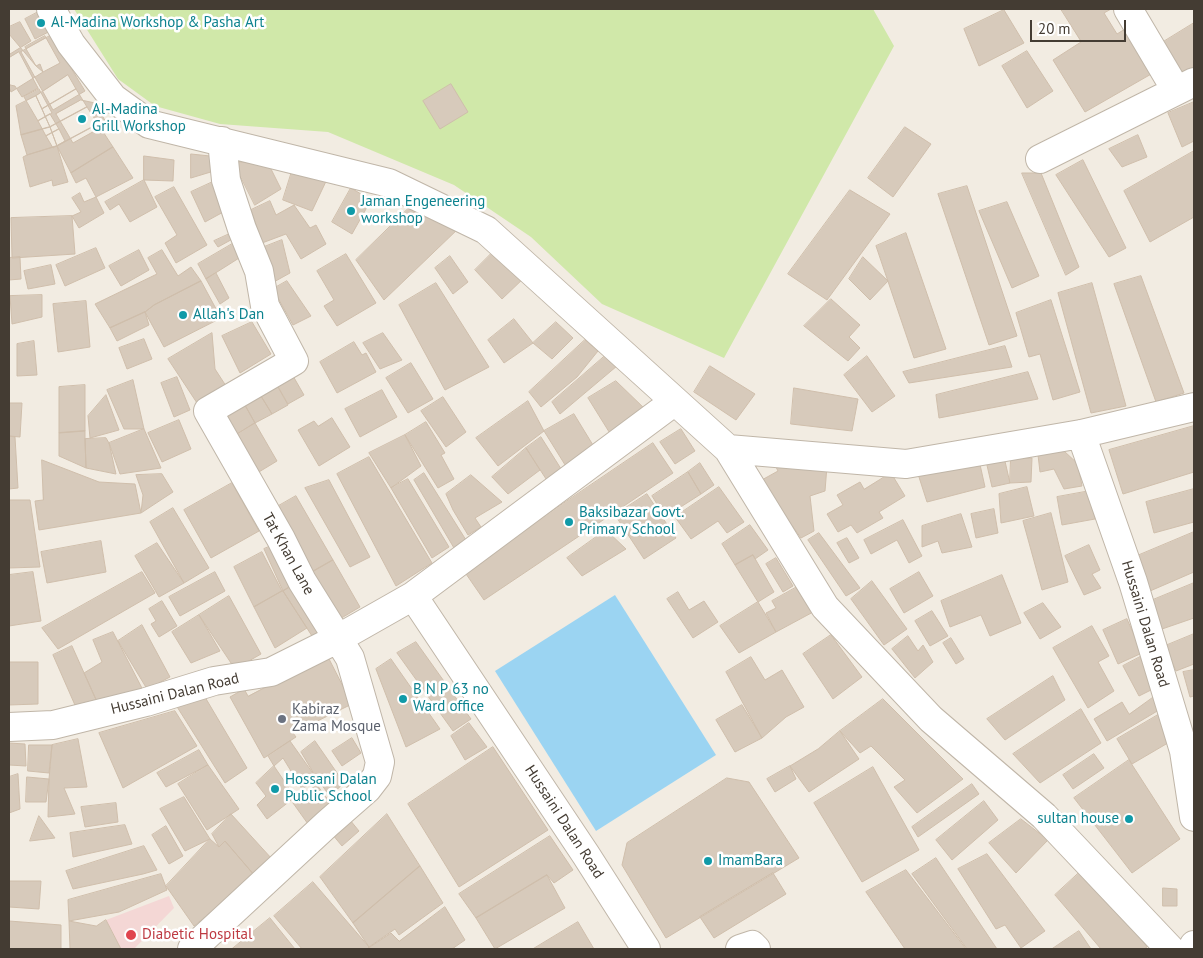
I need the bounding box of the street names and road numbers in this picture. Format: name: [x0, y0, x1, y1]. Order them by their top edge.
street label: Tat Khan Lane: [258, 510, 318, 598]
street label: Hussaini Dalan Road: [1117, 558, 1173, 690]
street label: Hussaini Dalan Road: [109, 669, 241, 719]
street label: Hussaini Dalan Road: [521, 762, 607, 882]

